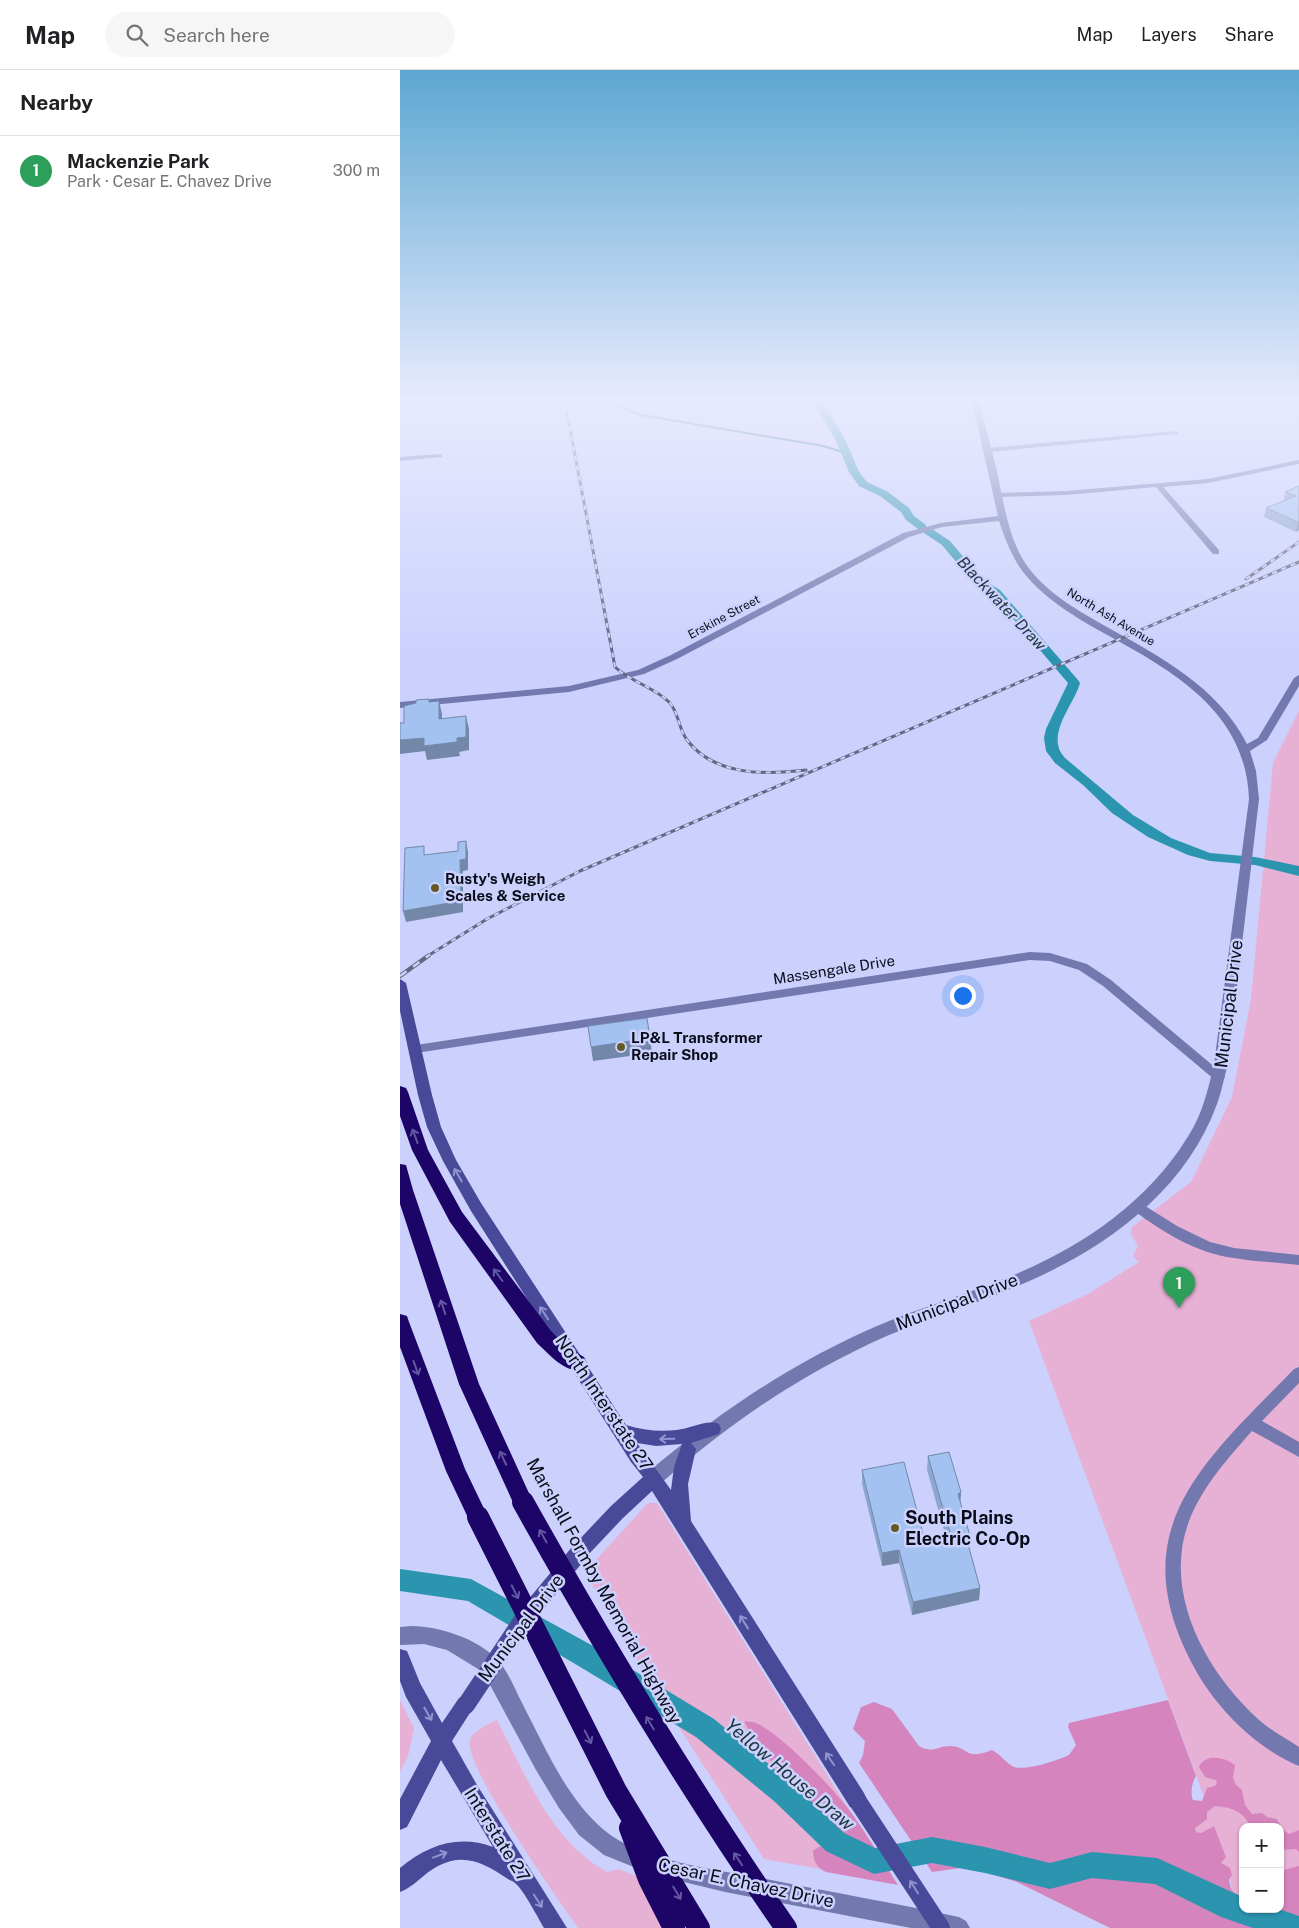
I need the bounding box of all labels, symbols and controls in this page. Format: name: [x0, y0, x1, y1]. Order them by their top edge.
search box: [105, 12, 455, 57]
text: Map: [25, 21, 75, 49]
icon: search: [123, 21, 151, 49]
text: Search here: [163, 24, 270, 46]
text: Map: [1077, 24, 1113, 45]
text: Layers: [1141, 24, 1197, 45]
text: Share: [1225, 24, 1274, 45]
text: Nearby: [20, 90, 93, 115]
text: Mackenzie Park: [67, 150, 210, 172]
text: 1: [33, 161, 39, 180]
text: 300 m: [333, 161, 380, 180]
text: Park · Cesar E. Chavez Drive: [67, 172, 272, 191]
water label: Blackwater Draw: [953, 552, 1051, 655]
street label: North Ash Avenue: [1064, 585, 1158, 649]
street label: Erskine Street: [686, 592, 763, 642]
place label: Rusty's Weigh Scales & Service: [445, 870, 565, 904]
marker: Rusty's Weigh Scales & Service: [429, 882, 441, 894]
street label: Municipal Drive: [1210, 939, 1247, 1069]
street label: Massengale Drive: [772, 951, 896, 988]
your location: [950, 983, 976, 1009]
place label: LP&L Transformer Repair Shop: [631, 1029, 762, 1063]
marker: LP&L Transformer Repair Shop: [615, 1041, 627, 1053]
one-way arrow: [410, 1129, 419, 1145]
one-way arrow: [453, 1168, 463, 1183]
pin: 1: [1163, 1267, 1195, 1308]
one-way arrow: [493, 1269, 504, 1282]
street label: Municipal Drive: [893, 1269, 1021, 1334]
one-way arrow: [438, 1300, 448, 1316]
one-way arrow: [539, 1306, 550, 1320]
street label: North Interstate 27: [551, 1331, 658, 1475]
one-way arrow: [412, 1359, 421, 1375]
one-way arrow: [659, 1434, 676, 1444]
one-way arrow: [498, 1451, 507, 1466]
street label: Marshall Formby Memorial Highway: [522, 1454, 687, 1728]
place label: South Plains Electric Co-Op: [905, 1507, 1030, 1549]
marker: South Plains Electric Co-Op: [889, 1522, 901, 1534]
one-way arrow: [537, 1530, 547, 1544]
street label: Municipal Drive: [473, 1570, 568, 1686]
one-way arrow: [511, 1584, 520, 1599]
one-way arrow: [738, 1615, 748, 1629]
one-way arrow: [423, 1707, 433, 1721]
water label: Yellow House Draw: [721, 1714, 860, 1835]
one-way arrow: [644, 1716, 654, 1730]
one-way arrow: [584, 1729, 593, 1744]
one-way arrow: [825, 1752, 836, 1766]
street label: Interstate 27: [460, 1784, 535, 1886]
map controls: [1239, 1823, 1284, 1913]
button: +: [1239, 1823, 1284, 1868]
one-way arrow: [432, 1850, 447, 1859]
one-way arrow: [733, 1852, 743, 1866]
street label: Cesar E. Chavez Drive: [656, 1854, 836, 1911]
button: −: [1239, 1868, 1284, 1913]
one-way arrow: [909, 1880, 920, 1894]
one-way arrow: [673, 1886, 683, 1900]
one-way arrow: [534, 1894, 544, 1908]

